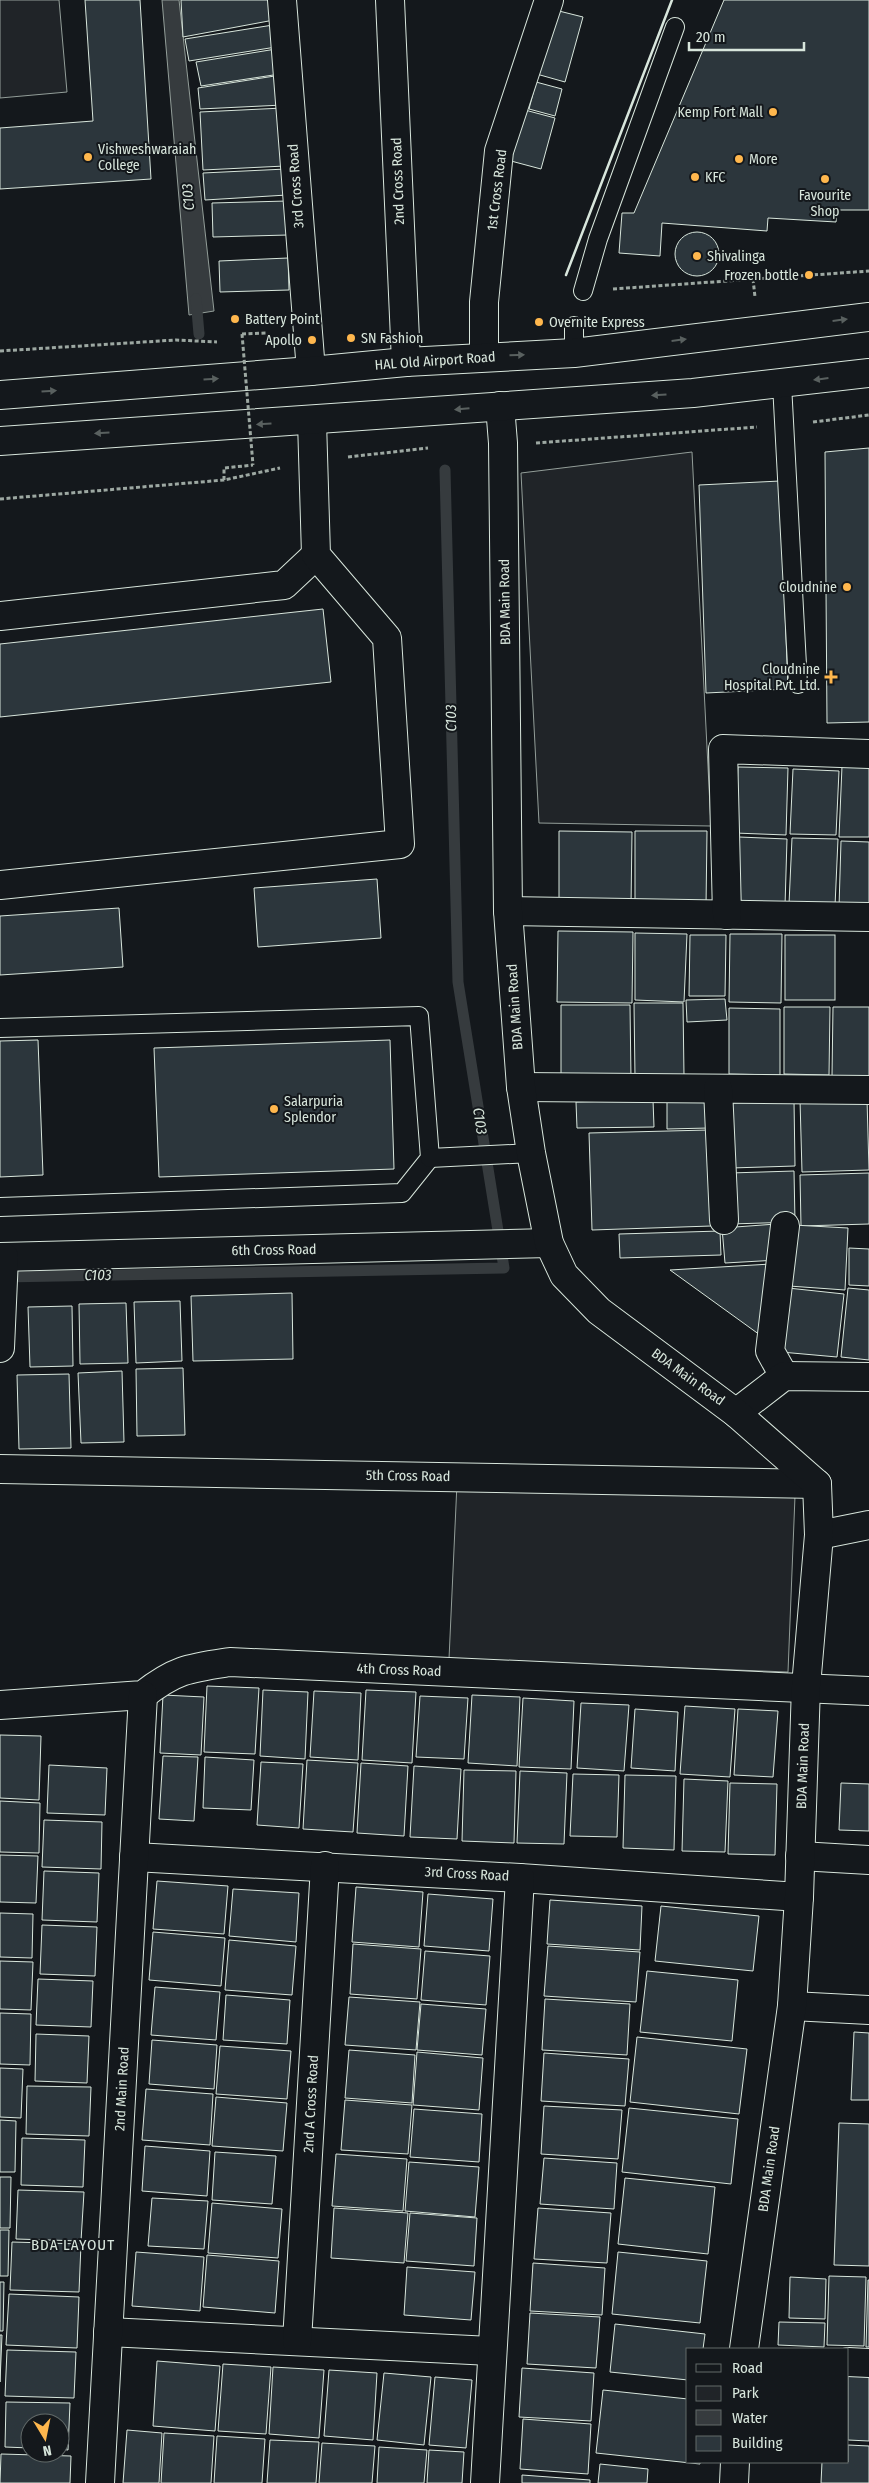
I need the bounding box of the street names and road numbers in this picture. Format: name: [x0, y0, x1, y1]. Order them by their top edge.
street label: 2nd Cross Road: [388, 137, 408, 225]
street label: 3rd Cross Road: [285, 143, 307, 229]
street label: 1st Cross Road: [484, 148, 510, 232]
street label: HAL Old Airport Road: [374, 348, 496, 374]
street label: BDA Main Road: [496, 559, 514, 645]
street label: BDA Main Road: [504, 963, 526, 1051]
street label: 6th Cross Road: [231, 1241, 317, 1259]
street label: BDA Main Road: [648, 1345, 728, 1409]
street label: 5th Cross Road: [366, 1467, 450, 1485]
street label: 4th Cross Road: [356, 1660, 442, 1680]
street label: BDA Main Road: [793, 1723, 813, 1809]
street label: 3rd Cross Road: [424, 1863, 510, 1885]
street label: 2nd Main Road: [111, 2046, 133, 2132]
street label: 2nd A Cross Road: [300, 2055, 322, 2153]
street label: BDA Main Road: [755, 2125, 783, 2213]

